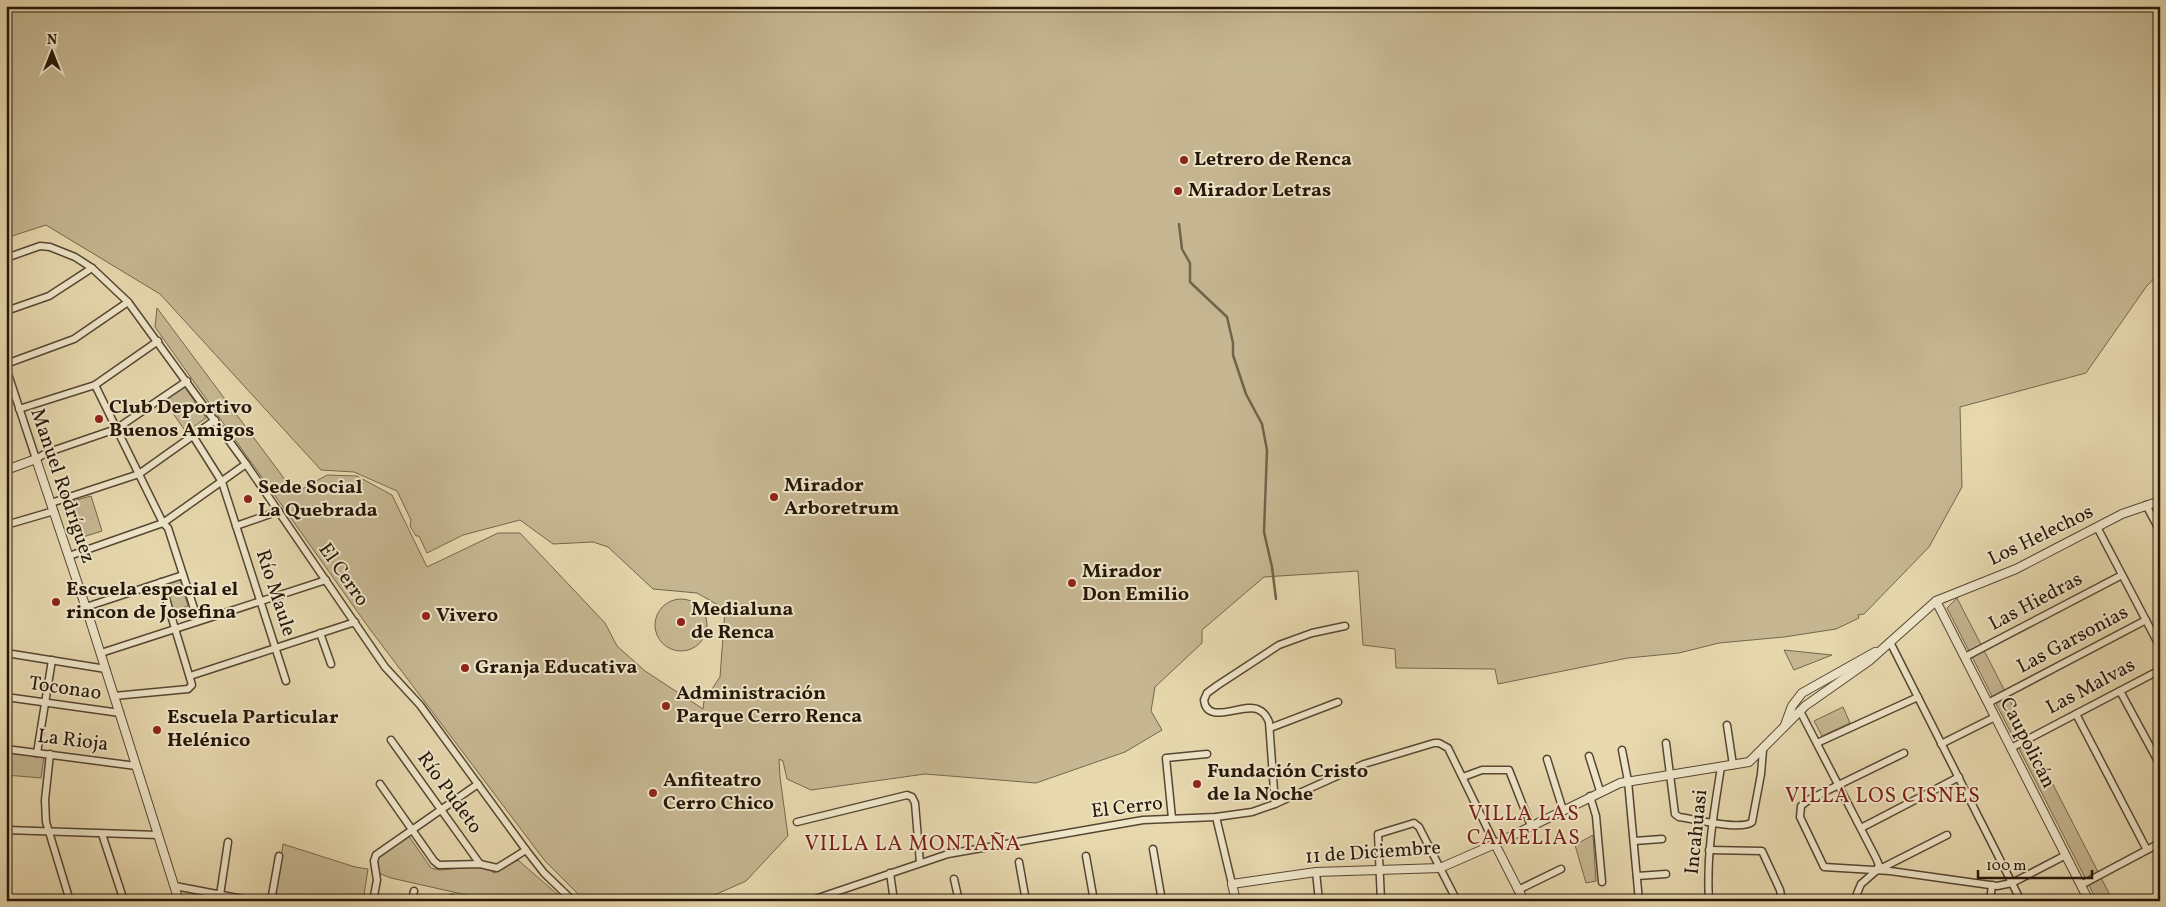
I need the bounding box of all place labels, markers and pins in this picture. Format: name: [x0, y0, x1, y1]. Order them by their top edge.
place label: Letrero de Renca: [1194, 146, 1352, 174]
marker: Letrero de Renca: [1178, 154, 1190, 166]
place label: Mirador Letras: [1188, 177, 1331, 205]
marker: Mirador Letras: [1172, 185, 1184, 197]
place label: Club Deportivo Buenos Amigos: [109, 394, 255, 445]
marker: Club Deportivo Buenos Amigos: [93, 413, 105, 425]
place label: Mirador Arboretrum: [784, 472, 899, 523]
place label: Sede Social La Quebrada: [258, 474, 378, 525]
marker: Mirador Arboretrum: [768, 491, 780, 503]
marker: Sede Social La Quebrada: [242, 493, 254, 505]
place label: Mirador Don Emilio: [1082, 558, 1189, 609]
place label: Escuela especial el rincon de Josefina: [66, 576, 239, 627]
marker: Mirador Don Emilio: [1066, 577, 1078, 589]
marker: Escuela especial el rincon de Josefina: [50, 596, 62, 608]
place label: Medialuna de Renca: [691, 596, 794, 647]
place label: Vivero: [436, 602, 498, 630]
marker: Vivero: [420, 610, 432, 622]
marker: Medialuna de Renca: [675, 616, 687, 628]
place label: Granja Educativa: [475, 654, 637, 682]
marker: Granja Educativa: [459, 662, 471, 674]
place label: Administración Parque Cerro Renca: [676, 680, 862, 731]
marker: Administración Parque Cerro Renca: [660, 700, 672, 712]
place label: Escuela Particular Helénico: [167, 704, 339, 755]
marker: Escuela Particular Helénico: [151, 724, 163, 736]
place label: Fundación Cristo de la Noche: [1207, 758, 1368, 809]
place label: Anfiteatro Cerro Chico: [663, 767, 774, 818]
marker: Fundación Cristo de la Noche: [1191, 778, 1203, 790]
marker: Anfiteatro Cerro Chico: [647, 787, 659, 799]

